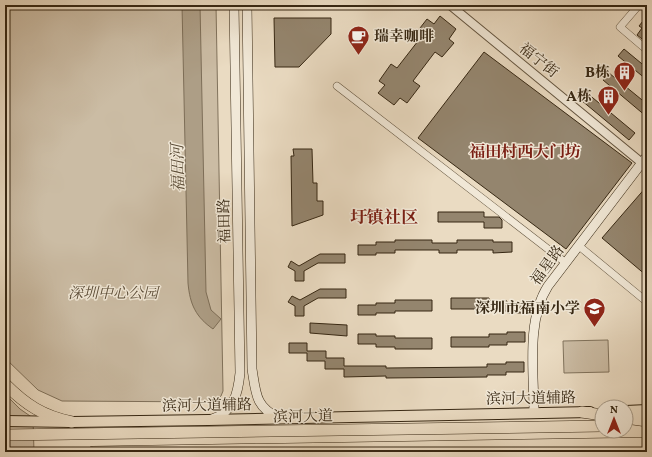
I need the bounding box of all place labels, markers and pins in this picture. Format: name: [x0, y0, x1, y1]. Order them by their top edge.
cafe icon: 瑞幸咖啡: [345, 23, 371, 56]
place label: 瑞幸咖啡: [374, 27, 434, 48]
building icon: B栋: [612, 59, 638, 92]
place label: B栋: [585, 63, 610, 84]
building icon: A栋: [595, 83, 621, 116]
place label: A栋: [566, 87, 592, 108]
school or university icon: 深圳市福南小学: [582, 295, 608, 328]
place label: 深圳市福南小学: [475, 299, 580, 320]

